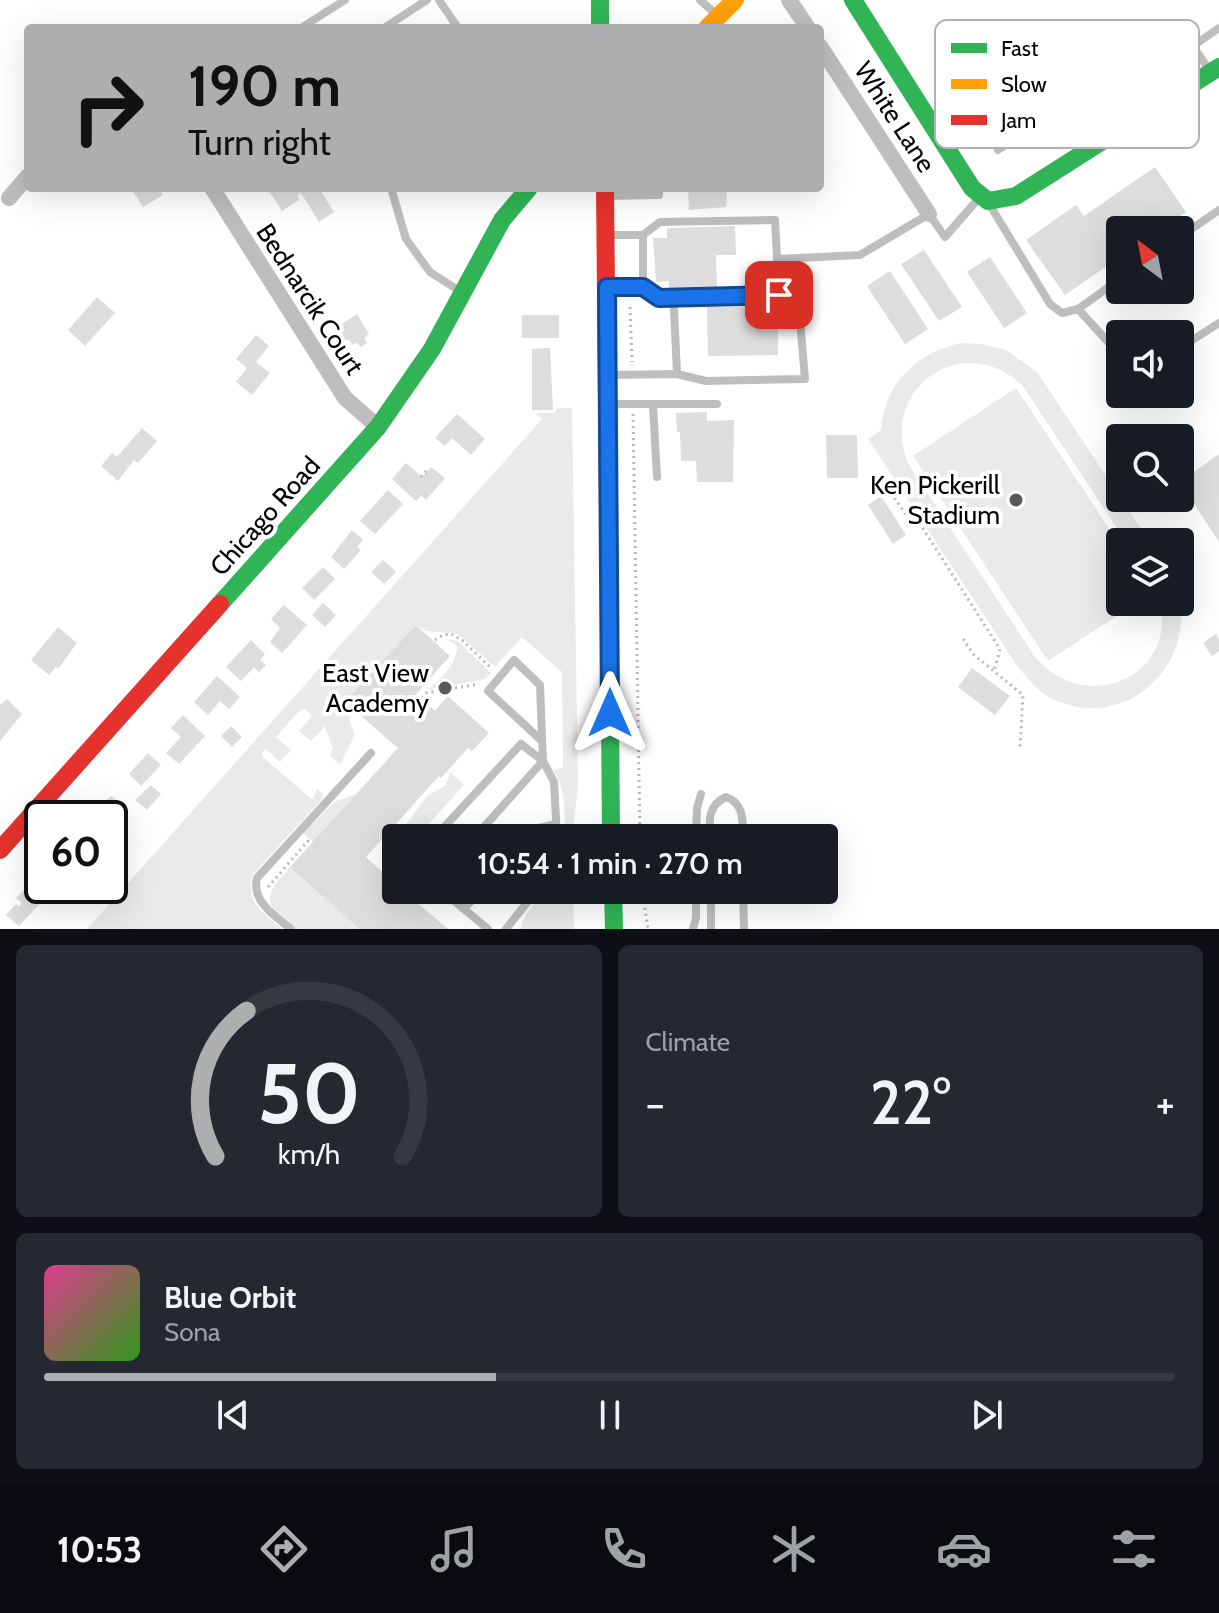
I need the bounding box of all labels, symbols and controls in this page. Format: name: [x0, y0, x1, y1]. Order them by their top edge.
legend: [935, 20, 1199, 148]
text: Fast: [1001, 35, 1039, 62]
text: 190 m: [188, 52, 341, 120]
icon: right: [56, 56, 160, 160]
street label: White Lane: [847, 56, 943, 178]
text: Slow: [1001, 71, 1047, 98]
text: Jam: [1000, 107, 1036, 134]
text: Turn right: [188, 120, 331, 164]
north arrow: [1106, 216, 1194, 304]
map controls: [1106, 216, 1194, 616]
street label: Bednarcik Court: [249, 218, 371, 381]
pin: [745, 261, 813, 329]
icon: arrive: [757, 273, 801, 317]
button: sound: [1106, 320, 1194, 408]
button: search: [1106, 424, 1194, 512]
street label: Chicago Road: [203, 450, 327, 582]
place label: Ken Pickerill Stadium: [870, 469, 1000, 531]
marker: Ken Pickerill Stadium: [1007, 491, 1025, 509]
button: layers: [1106, 528, 1194, 616]
place label: East View Academy: [322, 657, 429, 719]
position arrow: [568, 671, 652, 755]
marker: East View Academy: [436, 679, 454, 697]
speed limit sign: 60: [24, 800, 128, 904]
text: 10:54 · 1 min · 270 m: [477, 845, 743, 882]
text: Climate: [646, 1026, 730, 1058]
text: 50: [257, 1043, 360, 1144]
text: 22°: [870, 1066, 951, 1139]
text: −: [646, 1077, 665, 1130]
text: +: [1156, 1077, 1175, 1130]
text: km/h: [277, 1136, 340, 1171]
text: Blue Orbit: [164, 1279, 296, 1316]
text: Sona: [164, 1316, 221, 1348]
icon: previous: [211, 1393, 255, 1437]
icon: pause: [588, 1393, 632, 1437]
icon: next: [965, 1393, 1009, 1437]
icon: directions: [256, 1521, 312, 1577]
icon: music: [426, 1521, 482, 1577]
icon: phone: [596, 1521, 652, 1577]
icon: climate: [766, 1521, 822, 1577]
icon: car: [936, 1521, 992, 1577]
icon: filters: [1106, 1521, 1162, 1577]
text: 10:53: [57, 1527, 142, 1571]

